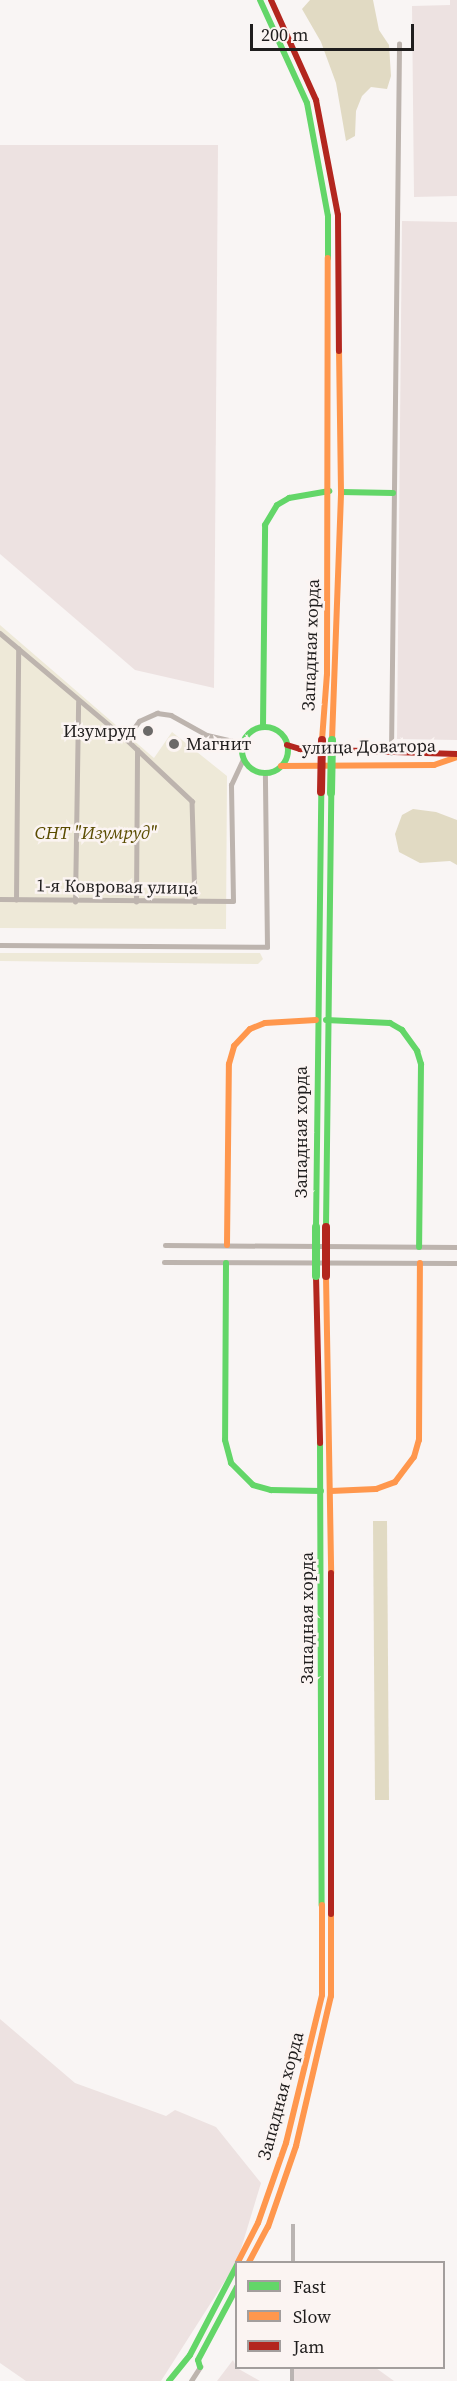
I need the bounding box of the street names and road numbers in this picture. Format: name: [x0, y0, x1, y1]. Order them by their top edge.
street label: Западная хорда: [298, 579, 324, 711]
street label: улица Доватора: [302, 735, 436, 759]
street label: 1-я Ковровая улица: [36, 875, 198, 899]
street label: Западная хорда: [290, 1066, 312, 1198]
street label: Западная хорда: [296, 1552, 318, 1684]
street label: Западная хорда: [253, 2029, 309, 2163]

